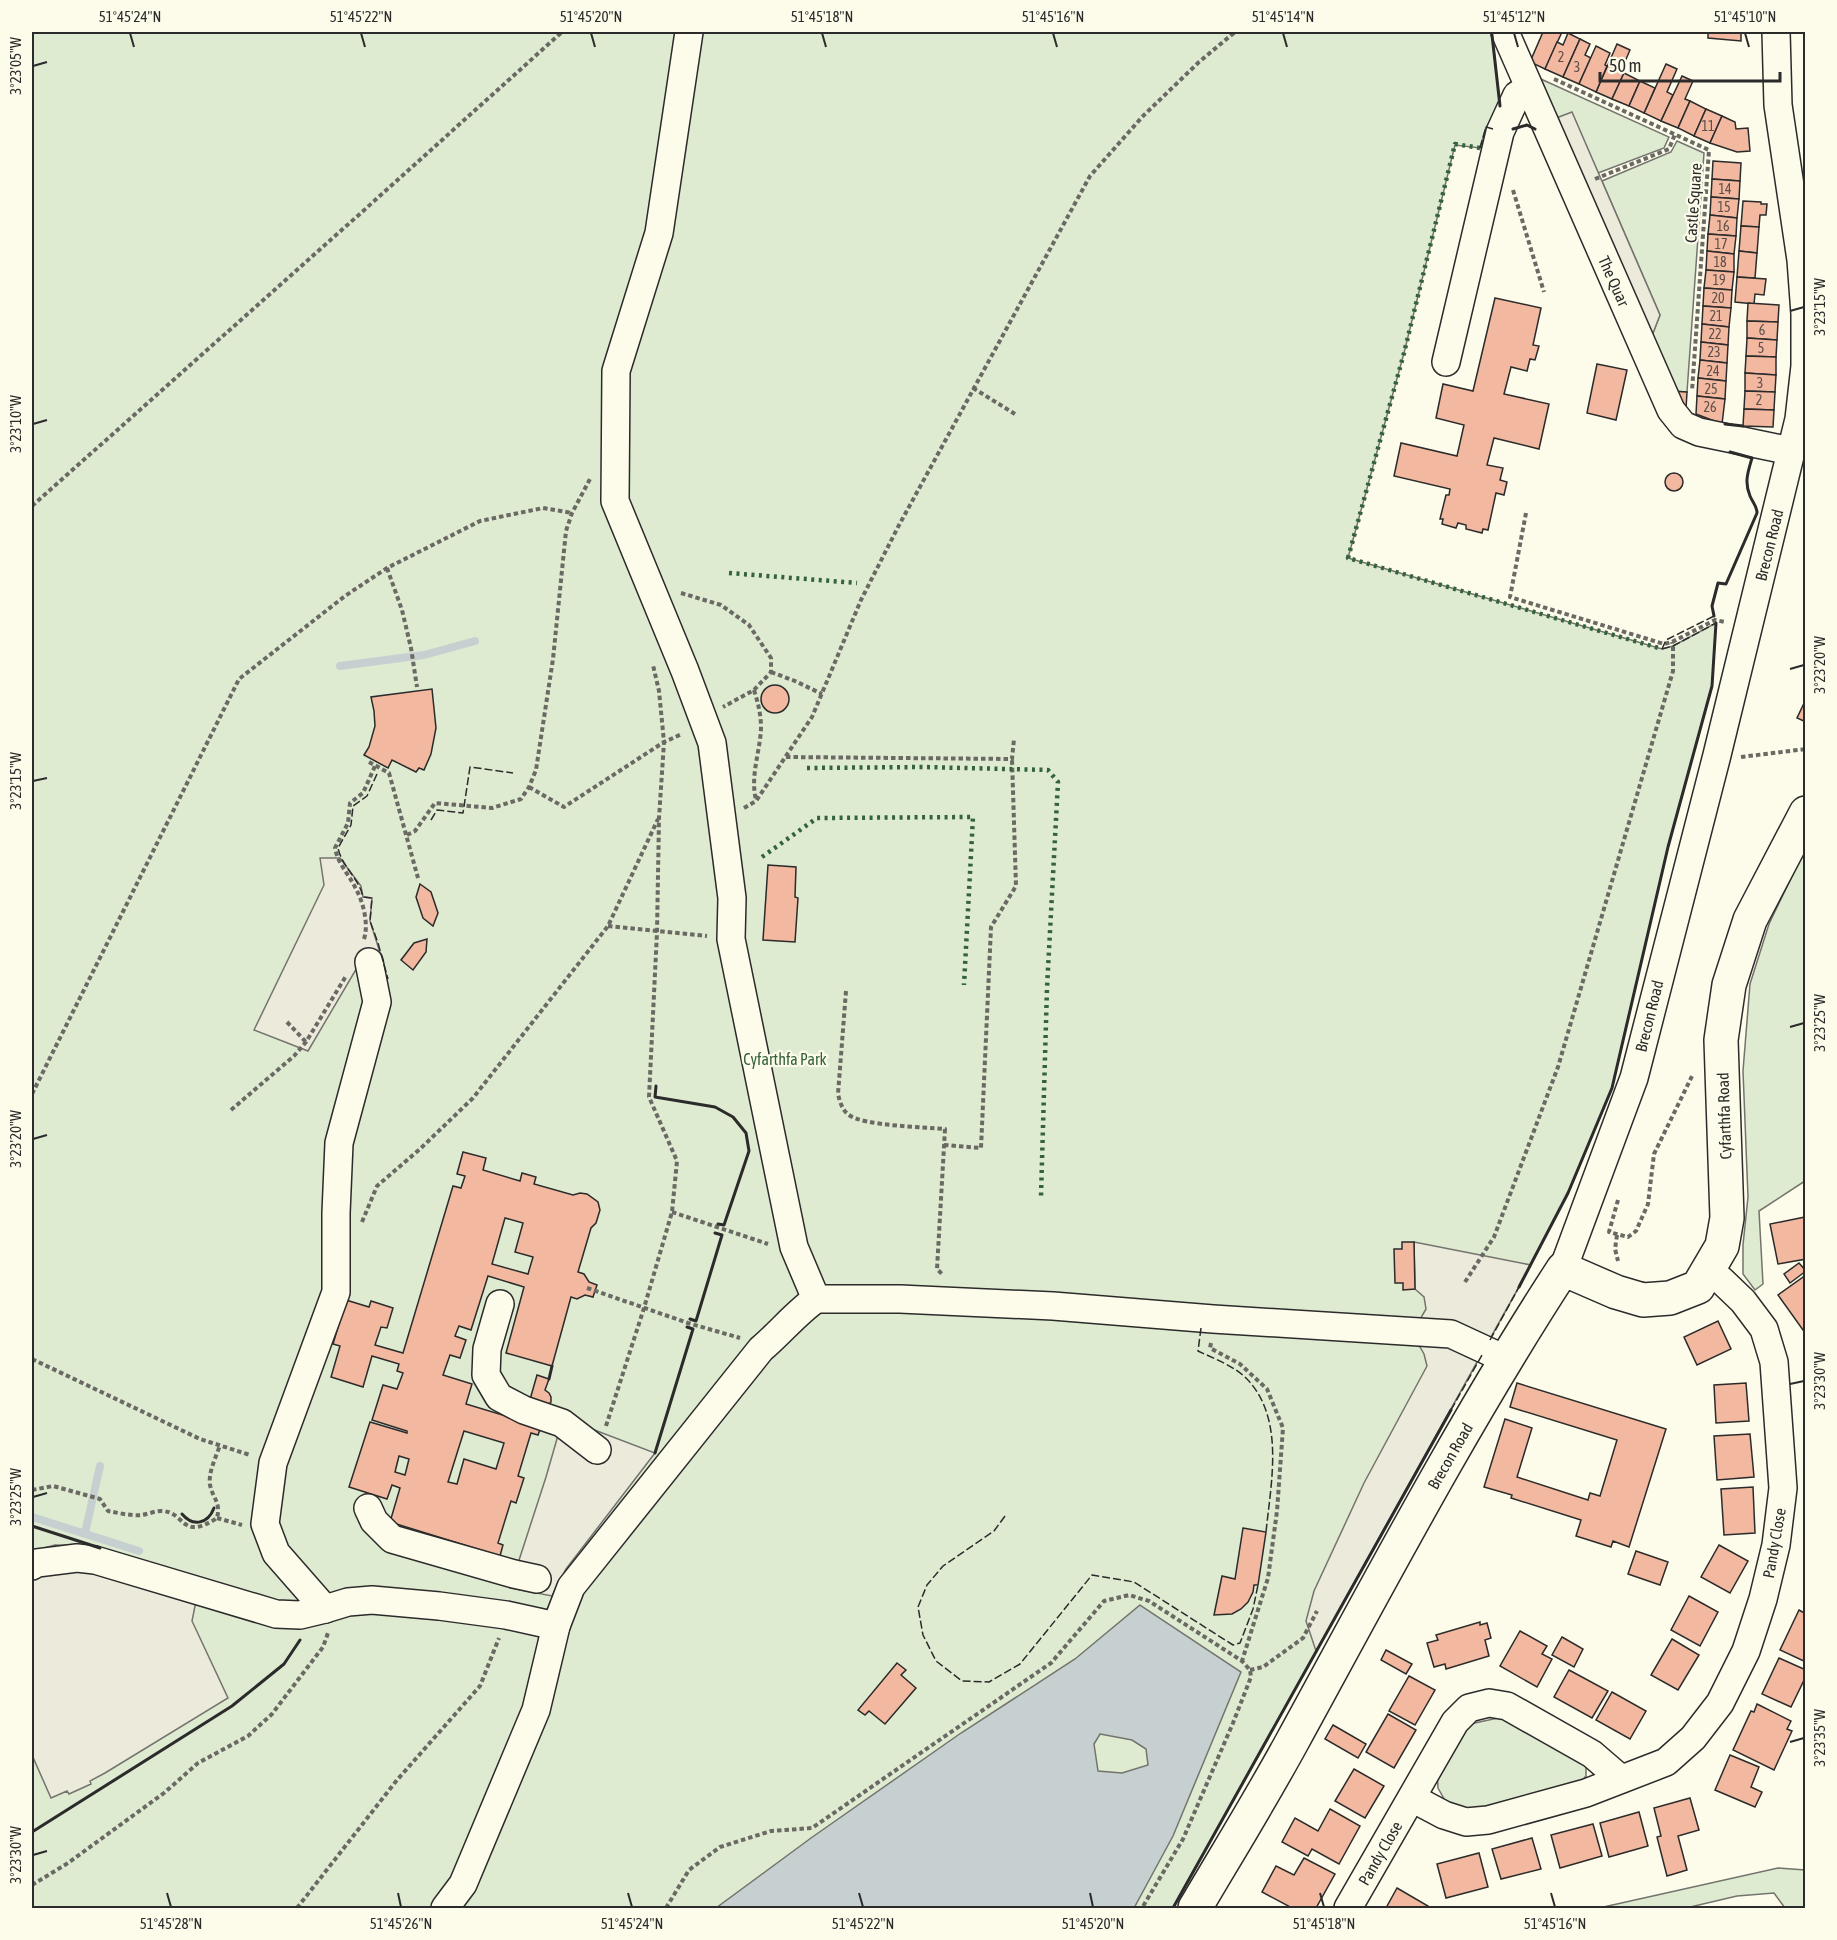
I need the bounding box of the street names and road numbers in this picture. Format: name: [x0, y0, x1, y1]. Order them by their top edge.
street label: Castle Square: [1681, 163, 1706, 244]
street label: The Quar: [1595, 253, 1633, 309]
street label: Brecon Road: [1751, 507, 1787, 583]
street label: Brecon Road: [1631, 978, 1667, 1054]
street label: Cyfarthfa Road: [1713, 1072, 1736, 1160]
street label: Brecon Road: [1424, 1420, 1476, 1492]
street label: Pandy Close: [1759, 1507, 1790, 1580]
street label: Pandy Close: [1355, 1818, 1406, 1889]

